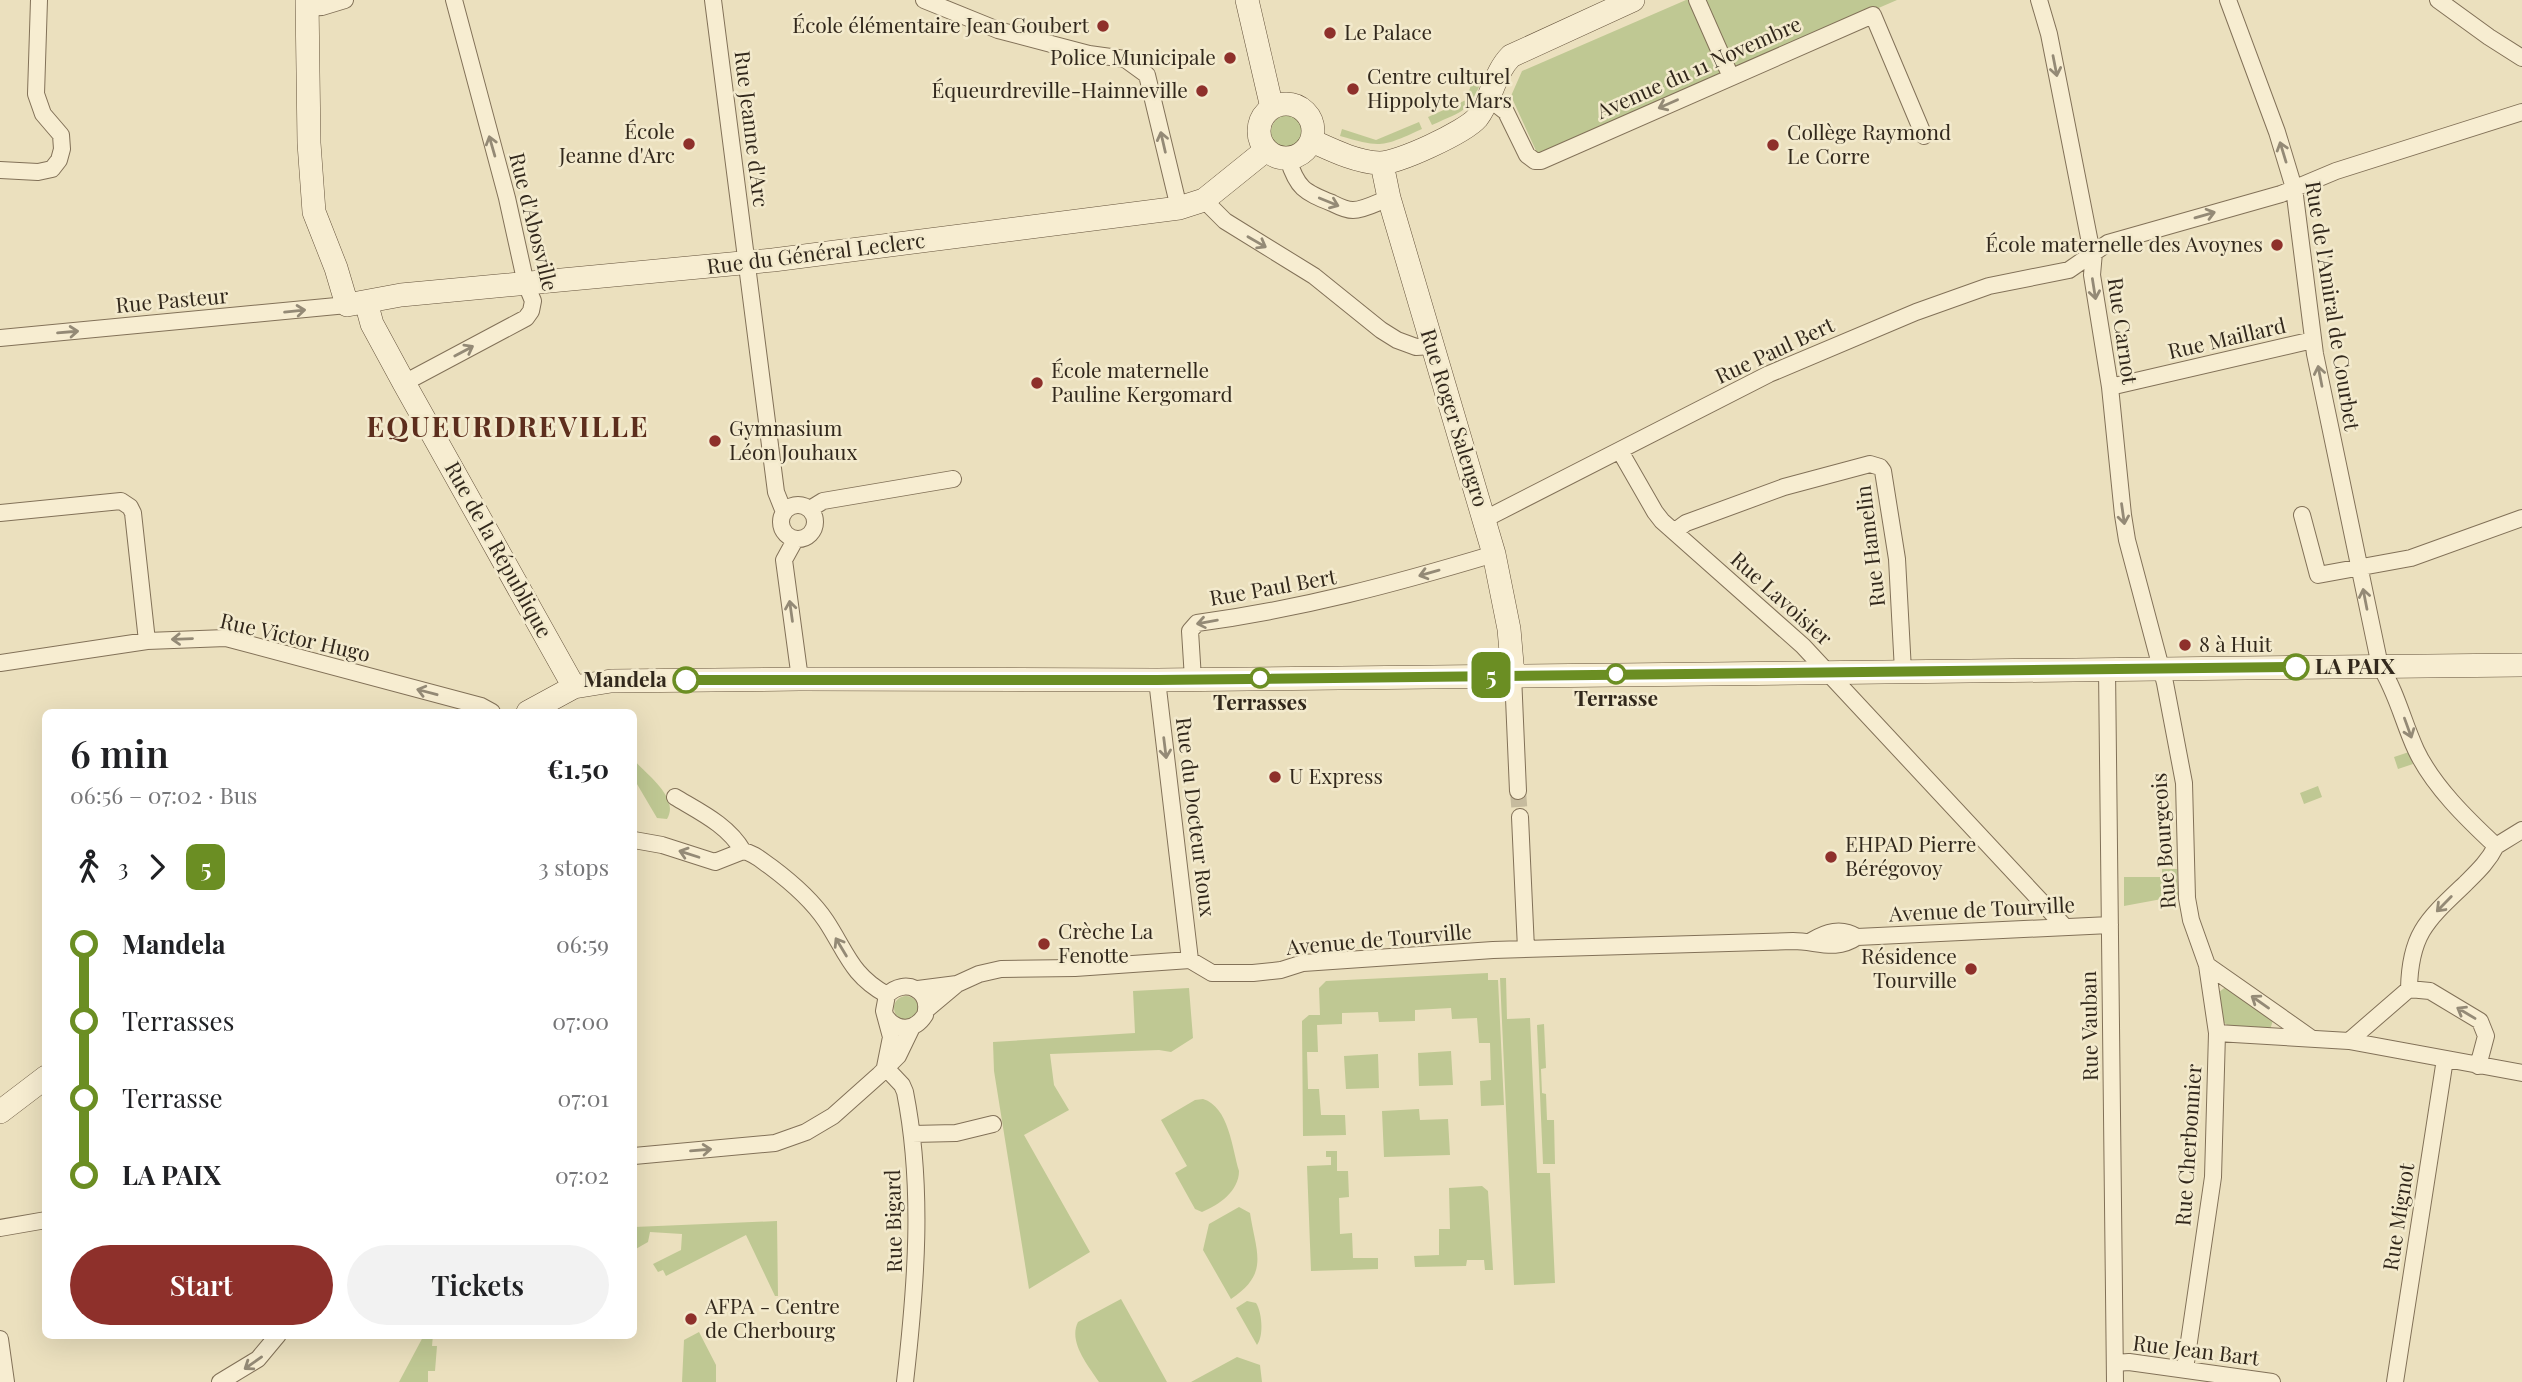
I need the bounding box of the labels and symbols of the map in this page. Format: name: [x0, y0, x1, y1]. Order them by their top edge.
street label: Avenue du 11 Novembre: [1590, 8, 1805, 124]
place label: École élémentaire Jean Goubert: [792, 10, 1090, 38]
place label: Le Palace: [1344, 17, 1432, 45]
marker: École élémentaire Jean Goubert: [1095, 18, 1111, 34]
marker: Le Palace: [1322, 25, 1338, 41]
place label: Police Municipale: [1050, 42, 1216, 70]
street label: Rue Jeanne d'Arc: [729, 49, 776, 209]
marker: Police Municipale: [1222, 50, 1238, 66]
one-way arrow: [2049, 54, 2063, 77]
place label: Centre culturel Hippolyte Mars: [1367, 61, 1512, 113]
place label: Équeurdreville-Hainneville: [932, 75, 1188, 103]
marker: Centre culturel Hippolyte Mars: [1345, 81, 1361, 97]
marker: Équeurdreville-Hainneville: [1194, 83, 1210, 99]
one-way arrow: [1658, 98, 1679, 111]
place label: École Jeanne d'Arc: [558, 116, 675, 168]
place label: Collège Raymond Le Corre: [1787, 117, 1951, 169]
one-way arrow: [1156, 131, 1169, 154]
one-way arrow: [485, 136, 498, 158]
marker: École Jeanne d'Arc: [681, 136, 697, 152]
marker: Collège Raymond Le Corre: [1765, 137, 1781, 153]
one-way arrow: [2275, 142, 2288, 164]
street label: Rue d'Abosville: [504, 149, 566, 294]
street label: Rue de l'Amiral de Courbet: [2300, 179, 2368, 433]
one-way arrow: [1318, 197, 1339, 210]
one-way arrow: [2193, 208, 2215, 221]
street label: Rue du Général Leclerc: [705, 225, 926, 279]
place label: École maternelle des Avoynes: [1985, 229, 2263, 257]
one-way arrow: [1247, 235, 1267, 249]
marker: École maternelle des Avoynes: [2269, 237, 2285, 253]
street label: Rue Carnot: [2103, 276, 2145, 386]
one-way arrow: [2088, 277, 2101, 299]
street label: Rue Pasteur: [114, 280, 230, 318]
one-way arrow: [283, 304, 305, 317]
street label: Rue Paul Bert: [1710, 309, 1839, 389]
street label: Rue Maillard: [2165, 310, 2288, 364]
one-way arrow: [56, 325, 79, 338]
street label: Rue Roger Salengro: [1416, 325, 1496, 510]
one-way arrow: [453, 344, 474, 357]
place label: École maternelle Pauline Kergomard: [1051, 355, 1233, 407]
one-way arrow: [2312, 365, 2326, 388]
marker: École maternelle Pauline Kergomard: [1029, 375, 1045, 391]
district label: EQUEURDREVILLE: [366, 407, 650, 444]
place label: Gymnasium Léon Jouhaux: [729, 413, 857, 465]
marker: Gymnasium Léon Jouhaux: [707, 433, 723, 449]
street label: Rue de la République: [440, 456, 560, 642]
street label: Rue Hamelin: [1848, 484, 1890, 608]
one-way arrow: [2117, 502, 2130, 525]
street label: Rue Lavoisier: [1726, 544, 1840, 651]
street label: Rue Paul Bert: [1207, 561, 1339, 611]
one-way arrow: [1418, 567, 1440, 580]
one-way arrow: [2358, 588, 2372, 611]
one-way arrow: [784, 600, 797, 623]
street label: Rue Victor Hugo: [218, 605, 373, 667]
one-way arrow: [1196, 616, 1219, 629]
place label: 8 à Huit: [2199, 629, 2273, 657]
one-way arrow: [171, 632, 194, 645]
marker: 8 à Huit: [2177, 637, 2193, 653]
place label: LA PAIX: [2315, 651, 2395, 679]
line badge: 5: [1468, 652, 1514, 698]
marker: LA PAIX: [2283, 654, 2309, 680]
place label: Mandela: [583, 664, 667, 692]
marker: Terrasse: [1606, 664, 1626, 684]
marker: Mandela: [673, 667, 699, 693]
marker: Terrasses: [1250, 668, 1270, 688]
place label: Terrasse: [1574, 683, 1658, 711]
one-way arrow: [416, 685, 439, 698]
place label: Terrasses: [1213, 687, 1307, 715]
street label: Rue du Docteur Roux: [1171, 715, 1223, 918]
one-way arrow: [2402, 716, 2415, 738]
one-way arrow: [1158, 736, 1171, 758]
place label: U Express: [1289, 761, 1383, 789]
marker: U Express: [1267, 769, 1283, 785]
street label: Rue Bourgeois: [2143, 772, 2181, 910]
place label: EHPAD Pierre Bérégovoy: [1845, 829, 1976, 881]
one-way arrow: [679, 847, 701, 859]
marker: EHPAD Pierre Bérégovoy: [1823, 849, 1839, 865]
street label: Avenue de Tourville: [1887, 889, 2076, 927]
one-way arrow: [2436, 896, 2453, 913]
place label: Crèche La Fenotte: [1058, 916, 1154, 968]
street label: Avenue de Tourville: [1284, 916, 1473, 960]
marker: Crèche La Fenotte: [1036, 936, 1052, 952]
one-way arrow: [834, 937, 848, 957]
place label: Résidence Tourville: [1861, 941, 1957, 993]
marker: Résidence Tourville: [1963, 961, 1979, 977]
street label: Rue Vauban: [2073, 970, 2103, 1081]
one-way arrow: [2251, 995, 2270, 1009]
one-way arrow: [2457, 1005, 2477, 1019]
street label: Rue Cherbonnier: [2167, 1062, 2207, 1227]
one-way arrow: [690, 1143, 712, 1156]
street label: Rue Mignot: [2375, 1160, 2419, 1273]
street label: Rue Bigard: [877, 1169, 907, 1273]
place label: AFPA - Centre de Cherbourg: [704, 1291, 840, 1343]
marker: AFPA - Centre de Cherbourg: [683, 1311, 699, 1327]
street label: Rue Jean Bart: [2131, 1327, 2262, 1371]
one-way arrow: [244, 1356, 263, 1370]

